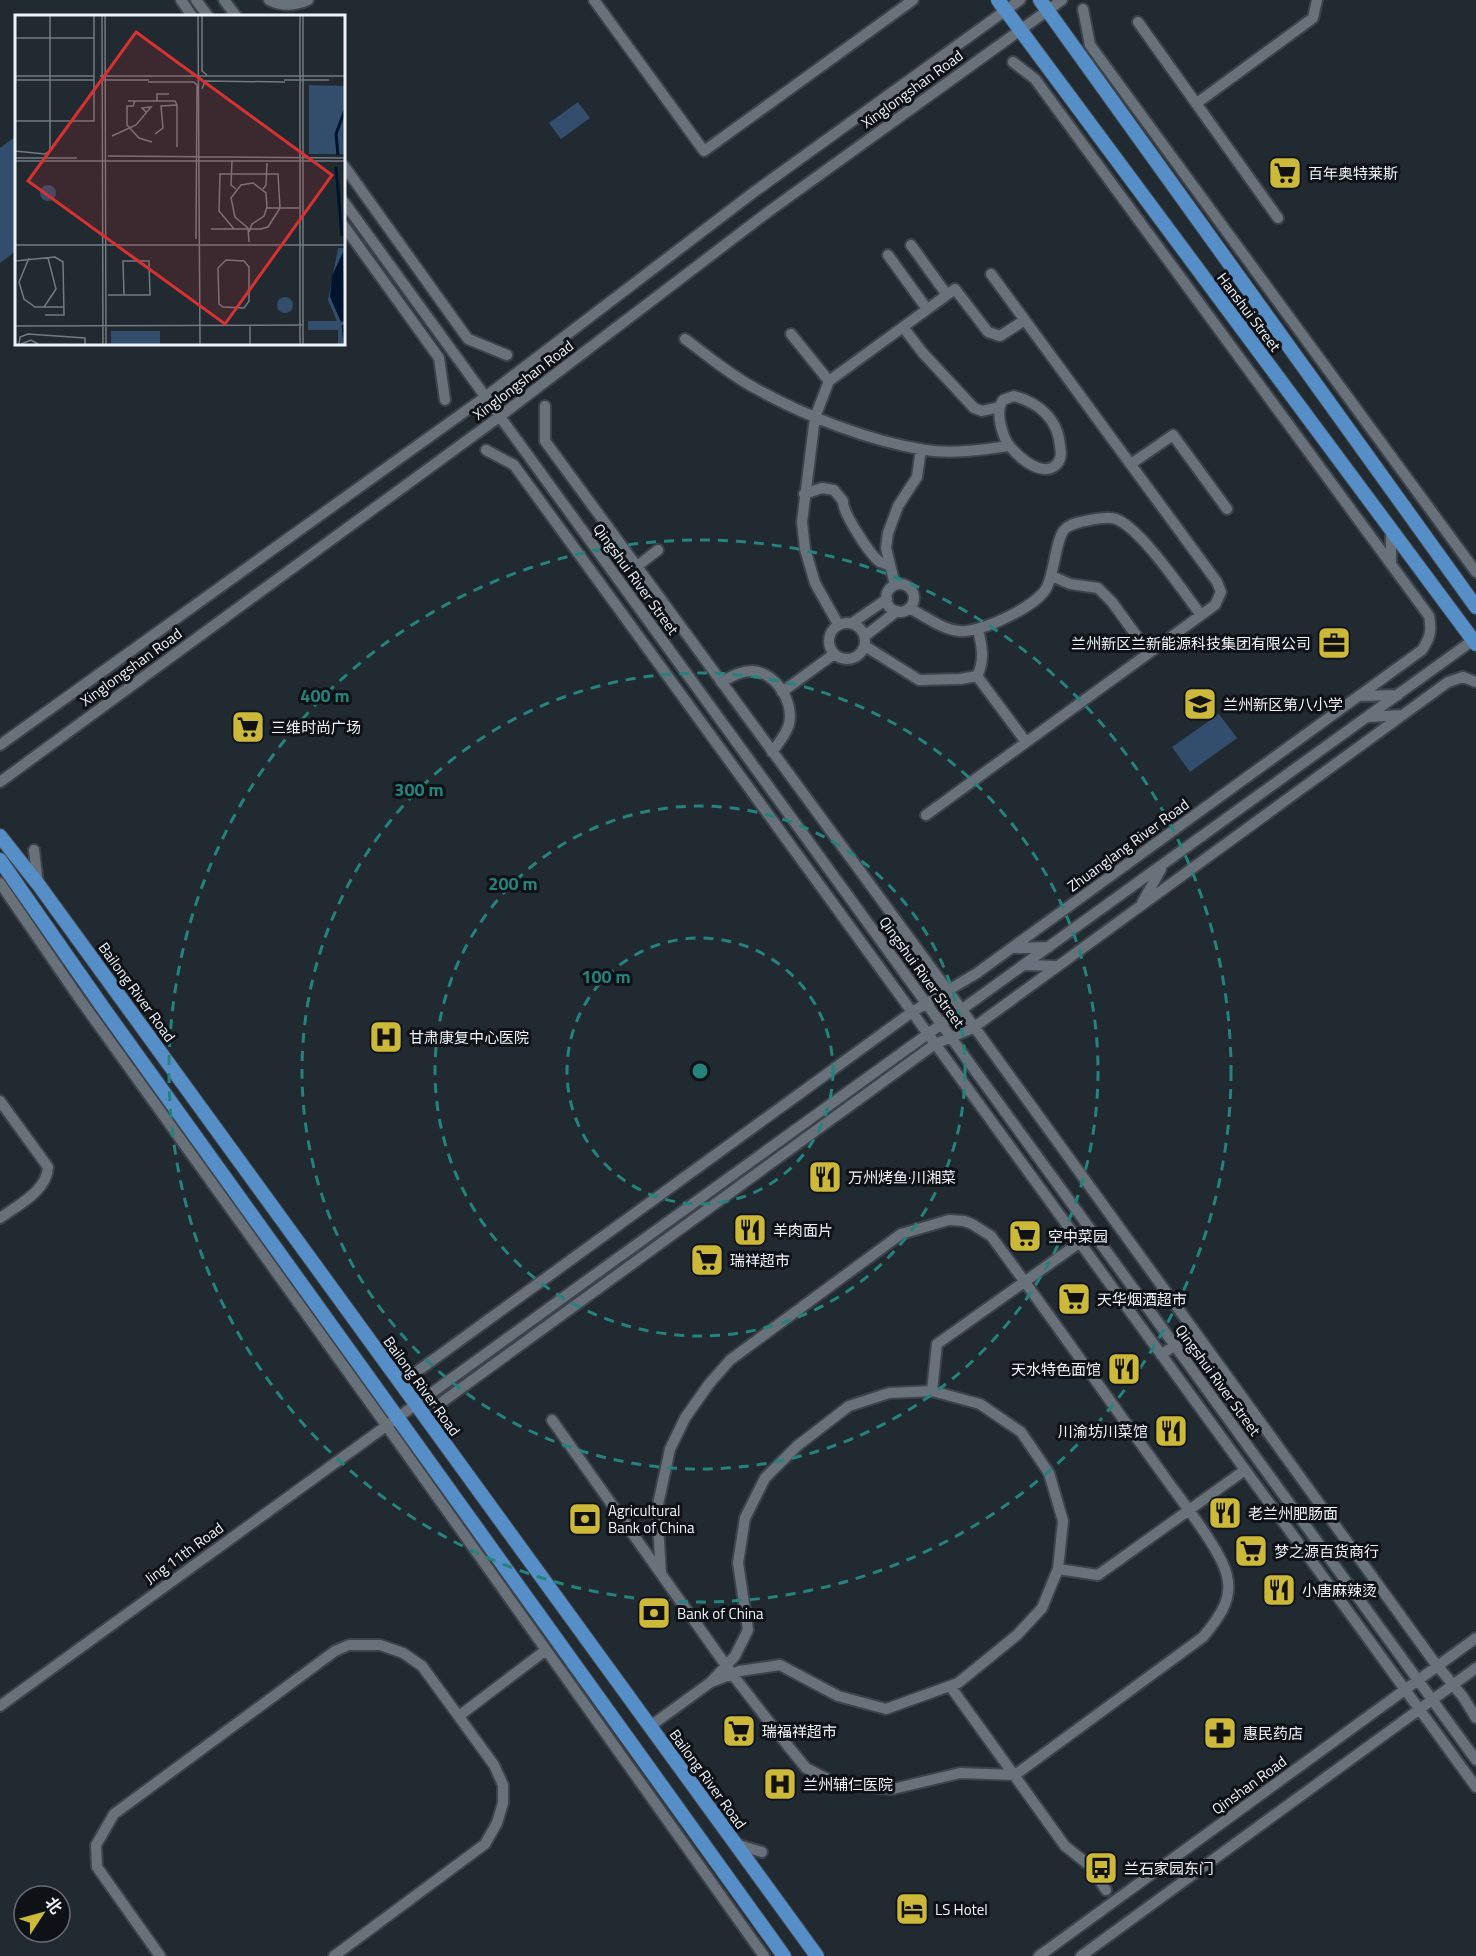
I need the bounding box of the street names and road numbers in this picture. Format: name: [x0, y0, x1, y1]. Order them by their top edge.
street label: Xinglongshan Road: [856, 44, 968, 134]
street label: Hanshui Street: [1212, 268, 1287, 357]
street label: Xinglongshan Road: [468, 334, 578, 426]
street label: Qingshui River Street: [588, 518, 685, 640]
street label: Xinglongshan Road: [75, 622, 187, 712]
street label: Zhuanglang River Road: [1062, 793, 1194, 897]
street label: Qingshui River Street: [874, 911, 971, 1033]
street label: Bailong River Road: [93, 937, 181, 1047]
street label: Qingshui River Street: [1170, 1319, 1267, 1441]
street label: Bailong River Road: [378, 1331, 466, 1441]
street label: Jing 11th Road: [140, 1516, 228, 1590]
street label: Bailong River Road: [664, 1724, 752, 1834]
street label: Qinshan Road: [1207, 1750, 1291, 1820]

